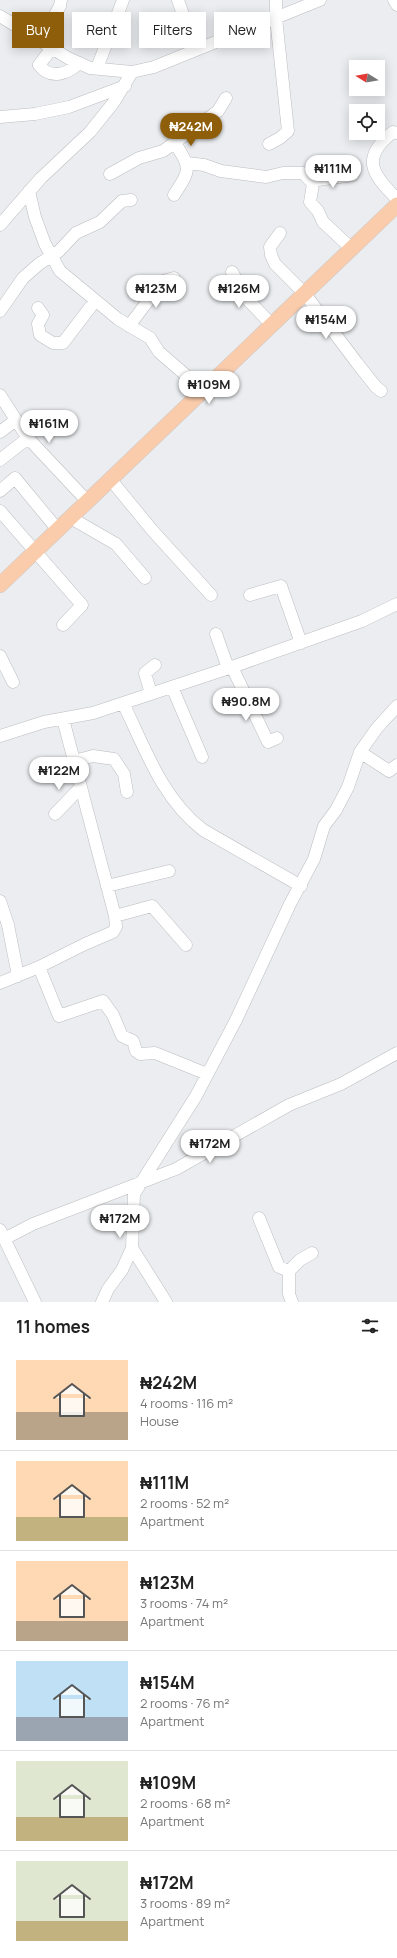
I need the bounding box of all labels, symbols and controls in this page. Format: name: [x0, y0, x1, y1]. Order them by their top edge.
chip: Buy: [12, 12, 64, 48]
chip: Rent: [72, 12, 131, 48]
chip: Filters: [139, 12, 206, 48]
chip: New: [214, 12, 270, 48]
north arrow: [349, 60, 385, 96]
map controls: [349, 60, 385, 140]
button: locate: [349, 104, 385, 140]
pin: ₦242M: [163, 113, 219, 147]
text: ₦242M: [169, 117, 213, 135]
pin: ₦111M: [305, 155, 361, 189]
text: ₦111M: [314, 159, 352, 177]
pin: ₦123M: [128, 275, 184, 309]
pin: ₦126M: [211, 275, 267, 309]
text: ₦123M: [135, 279, 177, 297]
text: ₦126M: [218, 279, 260, 297]
pin: ₦154M: [298, 306, 354, 340]
text: ₦154M: [305, 310, 347, 328]
pin: ₦109M: [181, 371, 237, 405]
text: ₦109M: [188, 375, 230, 393]
pin: ₦161M: [21, 410, 77, 444]
text: ₦161M: [29, 414, 69, 432]
pin: ₦90.8M: [213, 688, 279, 722]
text: ₦90.8M: [221, 692, 271, 710]
pin: ₦122M: [31, 757, 87, 791]
text: ₦122M: [38, 761, 80, 779]
pin: ₦172M: [182, 1130, 238, 1164]
text: ₦172M: [190, 1134, 230, 1152]
pin: ₦172M: [92, 1205, 148, 1239]
text: ₦172M: [100, 1209, 140, 1227]
text: 11 homes: [16, 1315, 90, 1338]
icon: filters: [359, 1315, 381, 1337]
text: ₦242M: [140, 1371, 197, 1394]
icon: home: [48, 1376, 96, 1424]
text: 4 rooms · 116 m²: [140, 1394, 233, 1412]
text: House: [140, 1412, 179, 1430]
text: ₦111M: [140, 1471, 189, 1494]
icon: home: [48, 1477, 96, 1525]
text: 2 rooms · 52 m²: [140, 1494, 229, 1512]
text: Apartment: [140, 1512, 204, 1530]
text: ₦123M: [140, 1571, 194, 1594]
icon: home: [48, 1577, 96, 1625]
text: 3 rooms · 74 m²: [140, 1594, 228, 1612]
text: Apartment: [140, 1612, 204, 1630]
text: ₦154M: [140, 1671, 195, 1694]
icon: home: [48, 1677, 96, 1725]
text: 2 rooms · 76 m²: [140, 1694, 229, 1712]
text: Apartment: [140, 1712, 204, 1730]
text: ₦109M: [140, 1771, 196, 1794]
icon: home: [48, 1777, 96, 1825]
text: 2 rooms · 68 m²: [140, 1794, 230, 1812]
text: Apartment: [140, 1812, 204, 1830]
text: ₦172M: [140, 1871, 193, 1894]
icon: home: [48, 1877, 96, 1925]
text: 3 rooms · 89 m²: [140, 1894, 230, 1912]
text: Apartment: [140, 1912, 204, 1930]

